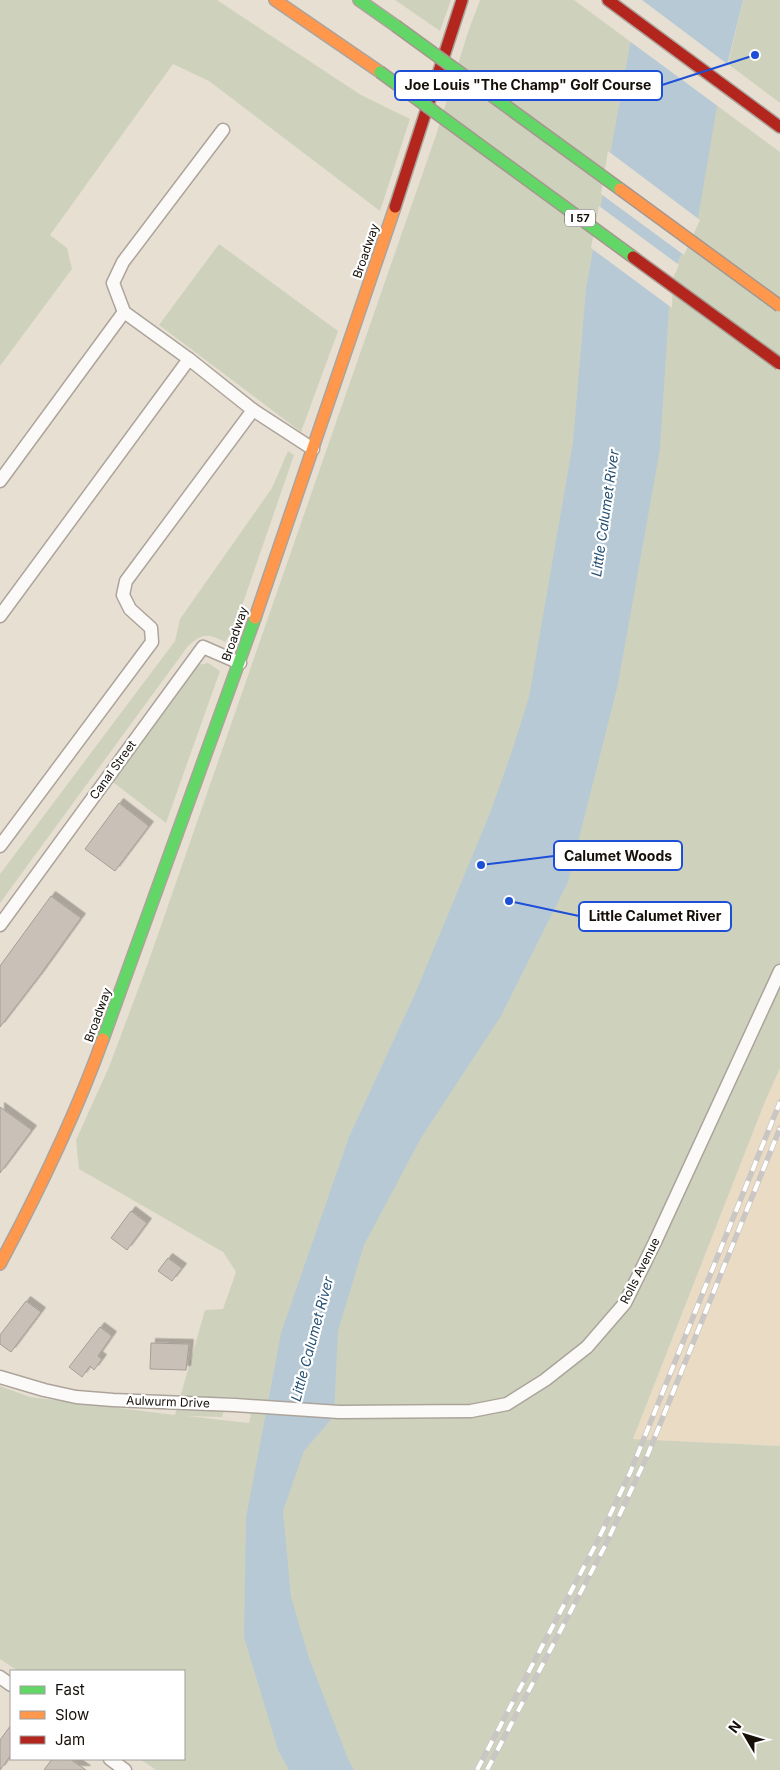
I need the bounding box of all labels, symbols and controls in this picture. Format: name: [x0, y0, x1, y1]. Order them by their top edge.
callout: Joe Louis "The Champ" Golf Course: [395, 71, 662, 100]
text: Joe Louis "The Champ" Golf Course: [405, 76, 651, 93]
road number: I 57: [565, 210, 595, 227]
street label: Broadway: [349, 221, 382, 280]
water label: Little Calumet River: [587, 448, 622, 578]
street label: Broadway: [218, 604, 251, 663]
street label: Canal Street: [86, 737, 139, 802]
callout: Calumet Woods: [554, 841, 682, 870]
text: Calumet Woods: [564, 847, 672, 864]
callout: Little Calumet River: [579, 902, 731, 931]
text: Little Calumet River: [589, 907, 722, 924]
street label: Broadway: [81, 985, 114, 1044]
street label: Rolls Avenue: [616, 1235, 663, 1306]
water label: Little Calumet River: [287, 1274, 337, 1403]
street label: Aulwurm Drive: [126, 1393, 210, 1410]
legend: [10, 1670, 185, 1760]
text: Fast: [55, 1680, 85, 1699]
text: Slow: [55, 1705, 89, 1724]
north arrow: [720, 1710, 770, 1760]
text: N: [724, 1717, 744, 1736]
text: Jam: [55, 1730, 85, 1749]

